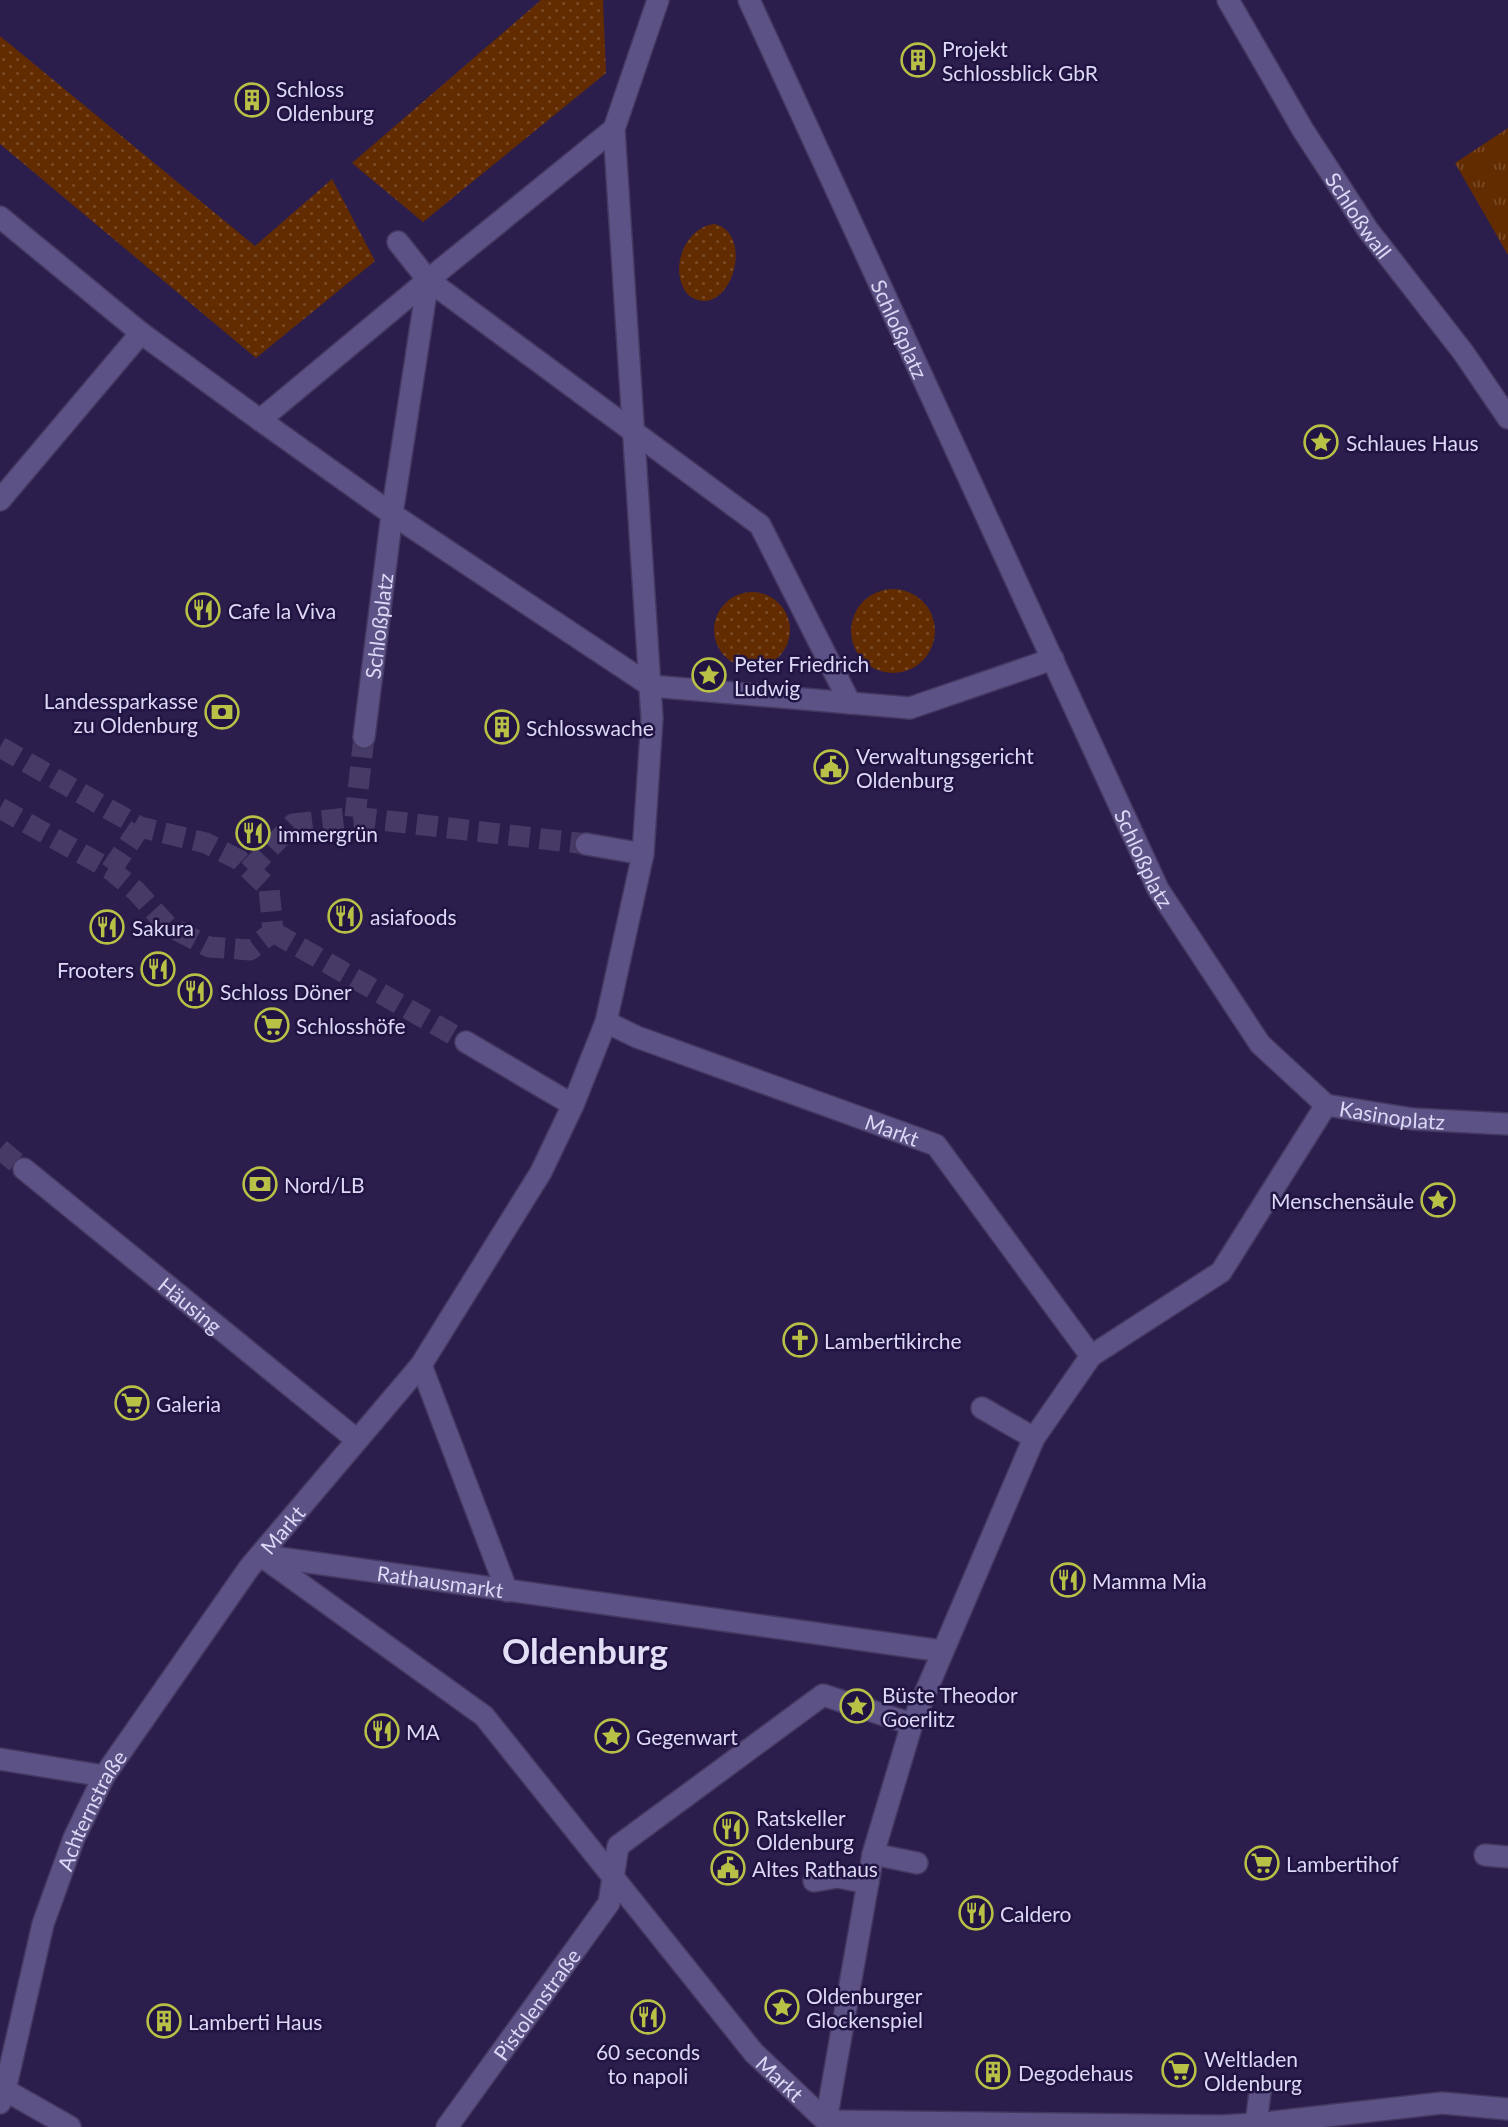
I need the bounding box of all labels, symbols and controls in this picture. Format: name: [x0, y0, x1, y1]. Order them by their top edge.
place label: Projekt Schlossblick GbR: [942, 36, 1099, 85]
building icon: Projekt Schlossblick GbR: [899, 41, 937, 79]
place label: Schloss Oldenburg: [276, 76, 374, 125]
building icon: Schloss Oldenburg: [233, 81, 271, 119]
street label: Schloßwall: [1321, 167, 1398, 263]
street label: Schloßplatz: [867, 275, 934, 382]
place icon: Schlaues Haus: [1302, 423, 1340, 461]
place label: Schlaues Haus: [1346, 430, 1479, 455]
street label: Schloßplatz: [359, 572, 397, 680]
restaurant icon: Cafe la Viva: [184, 591, 222, 629]
place label: Cafe la Viva: [228, 598, 336, 623]
place label: Peter Friedrich Ludwig: [734, 651, 869, 700]
place icon: Peter Friedrich Ludwig: [690, 656, 728, 694]
place label: Landessparkasse zu Oldenburg: [44, 688, 198, 737]
bank icon: Landessparkasse zu Oldenburg: [203, 693, 241, 731]
building icon: Schlosswache: [483, 708, 521, 746]
place label: Schlosswache: [526, 715, 654, 740]
place label: Verwaltungsgericht Oldenburg: [856, 743, 1034, 792]
public building icon: Verwaltungsgericht Oldenburg: [812, 748, 850, 786]
street label: Schloßplatz: [1110, 805, 1179, 912]
restaurant icon: immergrün: [234, 814, 272, 852]
place label: immergrün: [278, 821, 378, 846]
restaurant icon: asiafoods: [326, 897, 364, 935]
place label: asiafoods: [370, 904, 457, 929]
restaurant icon: Sakura: [88, 908, 126, 946]
place label: Sakura: [132, 915, 194, 940]
restaurant icon: Frooters: [139, 950, 177, 988]
place label: Frooters: [57, 957, 134, 982]
restaurant icon: Schloss Döner: [176, 972, 214, 1010]
place label: Schloss Döner: [220, 979, 352, 1004]
supermarket icon: Schlosshöfe: [253, 1006, 291, 1044]
place label: Schlosshöfe: [296, 1013, 406, 1038]
street label: Kasinoplatz: [1338, 1095, 1446, 1133]
street label: Markt: [862, 1108, 923, 1151]
bank icon: Nord/LB: [241, 1165, 279, 1203]
place label: Nord/LB: [284, 1172, 364, 1197]
place icon: Menschensäule: [1419, 1181, 1457, 1219]
place label: Menschensäule: [1271, 1188, 1414, 1213]
street label: Häusing: [154, 1271, 228, 1338]
church icon: Lambertikirche: [781, 1321, 819, 1359]
place label: Lambertikirche: [824, 1328, 962, 1353]
supermarket icon: Galeria: [113, 1384, 151, 1422]
place label: Galeria: [156, 1391, 221, 1416]
street label: Markt: [254, 1500, 310, 1558]
street label: Rathausmarkt: [375, 1559, 506, 1602]
restaurant icon: Mamma Mia: [1049, 1561, 1087, 1599]
place label: Mamma Mia: [1092, 1568, 1207, 1593]
district label: Oldenburg: [502, 1629, 668, 1671]
place label: Büste Theodor Goerlitz: [882, 1682, 1018, 1731]
place icon: Büste Theodor Goerlitz: [838, 1687, 876, 1725]
restaurant icon: MA: [363, 1712, 401, 1750]
place icon: Gegenwart: [593, 1717, 631, 1755]
place label: MA: [406, 1719, 440, 1744]
place label: Gegenwart: [636, 1724, 738, 1749]
street label: Achternstraße: [51, 1745, 131, 1874]
place label: Ratskeller Oldenburg: [756, 1805, 854, 1854]
restaurant icon: Ratskeller Oldenburg: [712, 1810, 750, 1848]
supermarket icon: Lambertihof: [1243, 1844, 1281, 1882]
public building icon: Altes Rathaus: [709, 1849, 747, 1887]
place label: Lambertihof: [1286, 1851, 1399, 1876]
place label: Altes Rathaus: [752, 1856, 878, 1881]
restaurant icon: Caldero: [957, 1894, 995, 1932]
place label: Caldero: [1000, 1901, 1071, 1926]
street label: Pistolenstraße: [487, 1943, 585, 2065]
place label: Oldenburger Glockenspiel: [806, 1983, 923, 2032]
place icon: Oldenburger Glockenspiel: [763, 1988, 801, 2026]
restaurant icon: 60 seconds to napoli: [629, 1998, 667, 2036]
building icon: Lamberti Haus: [145, 2002, 183, 2040]
place label: Lamberti Haus: [188, 2009, 322, 2034]
place label: 60 seconds to napoli: [596, 2039, 700, 2088]
place label: Weltladen Oldenburg: [1204, 2046, 1302, 2095]
street label: Markt: [752, 2050, 809, 2106]
supermarket icon: Weltladen Oldenburg: [1160, 2051, 1198, 2089]
building icon: Degodehaus: [974, 2053, 1012, 2091]
place label: Degodehaus: [1018, 2060, 1133, 2085]

